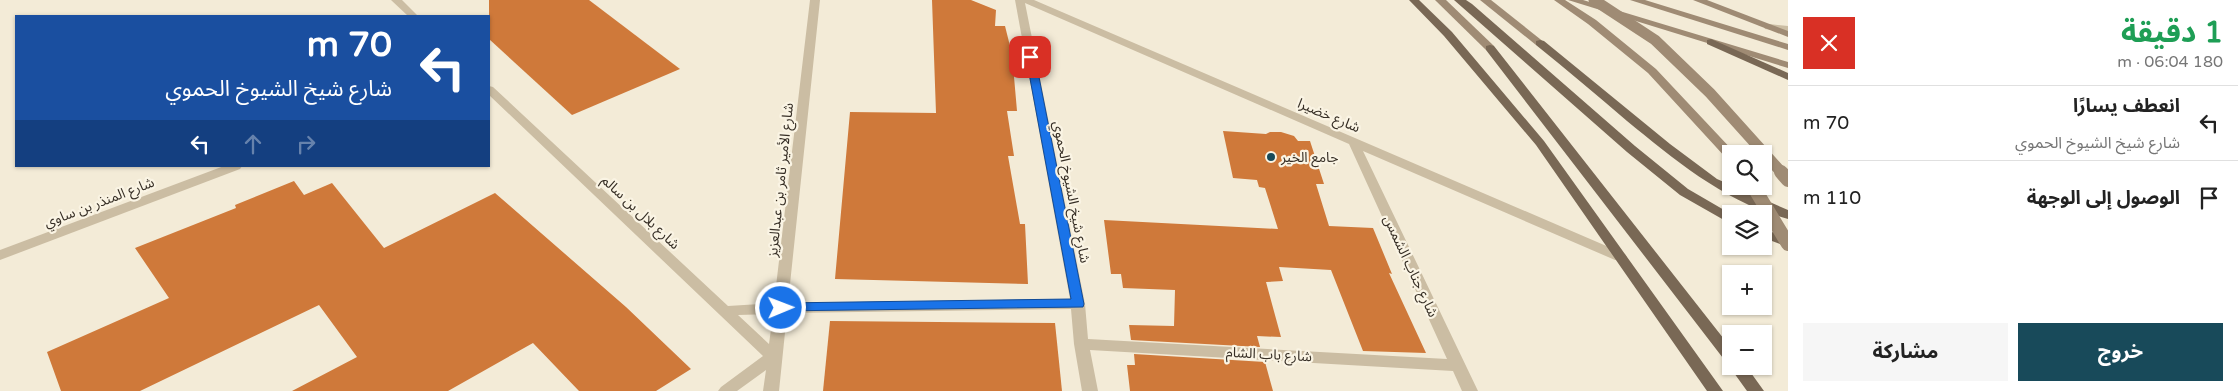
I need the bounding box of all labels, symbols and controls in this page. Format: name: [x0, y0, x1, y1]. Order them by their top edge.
text: 1 دقيقة: [2121, 14, 2223, 51]
button: close: [1803, 17, 1855, 69]
text: 70 m: [307, 24, 392, 66]
icon: left: [410, 35, 475, 100]
pin: [1009, 36, 1051, 78]
icon: arrive: [1016, 43, 1044, 71]
text: 180 m · 06:04: [2117, 52, 2223, 72]
text: شارع شيخ الشيوخ الحموي: [165, 76, 392, 102]
street label: شارع خضيرا: [1294, 95, 1363, 138]
text: انعطف يسارًا: [2073, 95, 2180, 117]
street label: شارع الأمير ثامر بن عبدالعزيز: [764, 102, 799, 259]
icon: left: [2195, 109, 2223, 137]
text: 70 m: [1803, 112, 1849, 134]
street label: شارع شيخ الشيوخ الحموي: [1047, 120, 1094, 265]
icon: left: [186, 130, 214, 158]
icon: ahead: [239, 130, 267, 158]
icon: right: [292, 130, 320, 158]
text: شارع شيخ الشيوخ الحموي: [2015, 133, 2180, 153]
map controls: [1722, 145, 1772, 375]
button: search: [1722, 145, 1772, 195]
place label: جامع الخير: [1280, 149, 1338, 168]
marker: جامع الخير: [1265, 151, 1277, 163]
street label: شارع بلال بن سالم: [597, 172, 683, 254]
street label: شارع المنذر بن ساوي: [42, 174, 157, 233]
icon: arrive: [2195, 184, 2223, 212]
text: 110 m: [1803, 187, 1861, 209]
text: الوصول إلى الوجهة: [2027, 187, 2180, 209]
button: layers: [1722, 205, 1772, 255]
street label: شارع جناب الشمس: [1378, 213, 1442, 321]
button: +: [1722, 265, 1772, 315]
position arrow: [754, 281, 806, 333]
button: مشاركة: [1803, 323, 2008, 381]
button: خروج: [2018, 323, 2223, 381]
button: −: [1722, 325, 1772, 375]
street label: شارع باب الشام: [1225, 344, 1312, 367]

